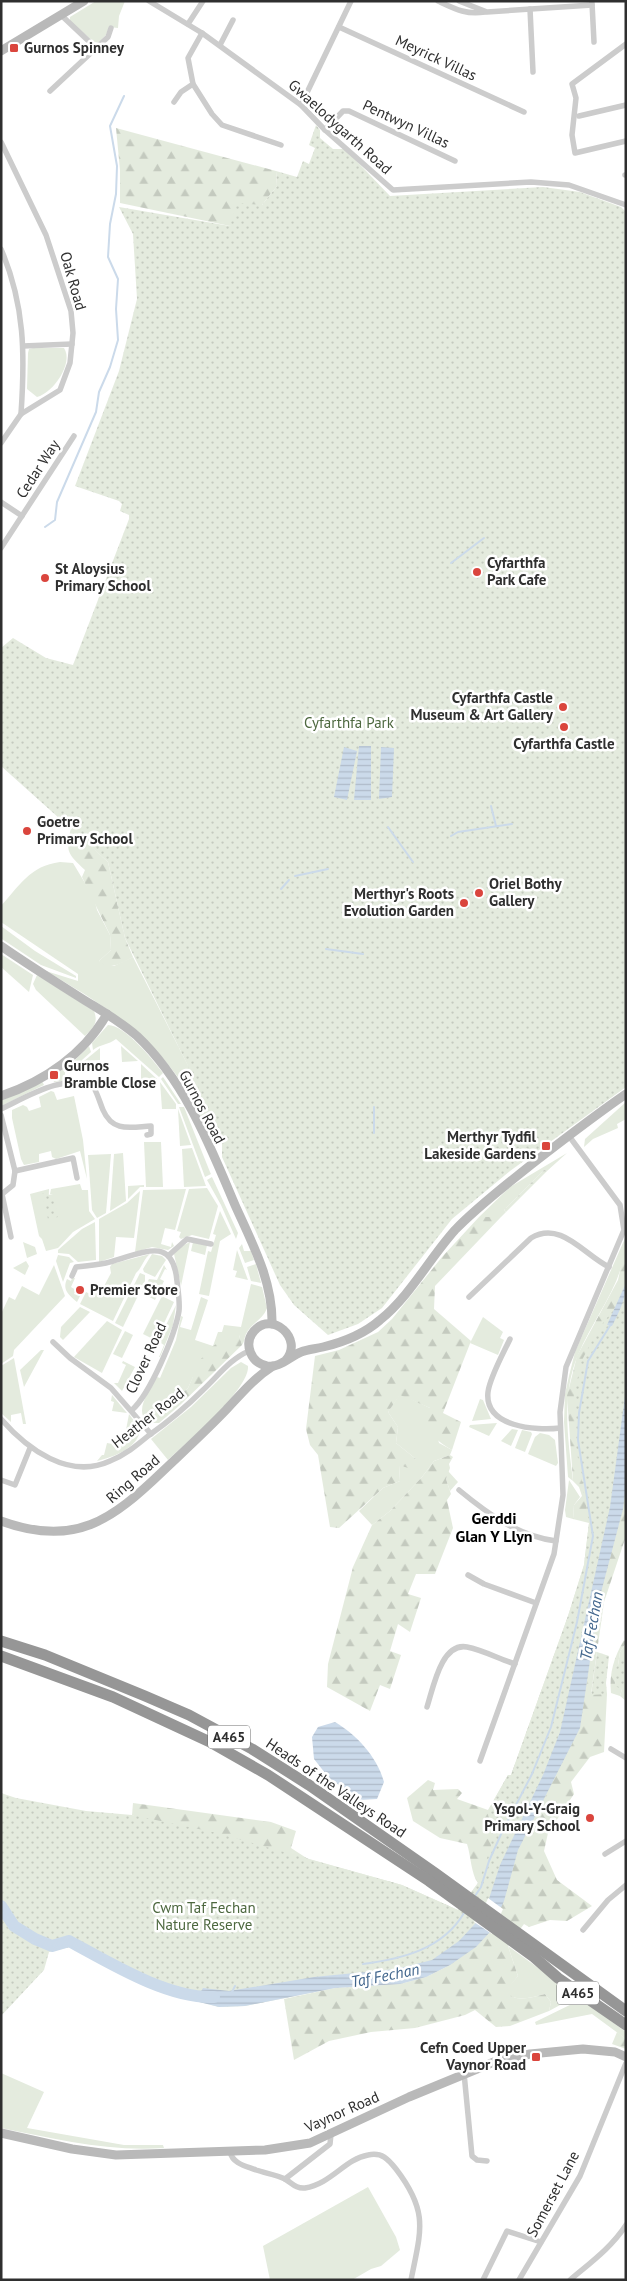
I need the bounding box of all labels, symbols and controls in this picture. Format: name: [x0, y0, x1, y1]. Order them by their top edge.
street label: Meyrick Villas: [393, 30, 480, 85]
place label: Gurnos Spinney: [24, 38, 125, 57]
marker: Gurnos Spinney: [8, 42, 20, 54]
street label: Gwaelodygarth Road: [285, 75, 396, 178]
street label: Pentwyn Villas: [360, 95, 453, 152]
street label: Oak Road: [56, 249, 91, 312]
street label: Cedar Way: [12, 436, 64, 502]
place label: Cyfarthfa Park Cafe: [487, 553, 547, 589]
place label: St Aloysius Primary School: [55, 559, 151, 595]
marker: Cyfarthfa Park Cafe: [471, 566, 483, 578]
marker: St Aloysius Primary School: [39, 572, 51, 584]
place label: Cyfarthfa Castle Museum & Art Gallery: [411, 688, 554, 724]
marker: Cyfarthfa Castle Museum & Art Gallery: [557, 701, 569, 713]
park label: Cyfarthfa Park: [304, 713, 395, 732]
marker: Cyfarthfa Castle: [558, 721, 570, 733]
place label: Cyfarthfa Castle: [513, 734, 615, 753]
place label: Goetre Primary School: [37, 812, 133, 848]
marker: Goetre Primary School: [21, 825, 33, 837]
place label: Oriel Bothy Gallery: [489, 874, 563, 910]
place label: Merthyr's Roots Evolution Garden: [344, 884, 454, 920]
marker: Oriel Bothy Gallery: [473, 887, 485, 899]
marker: Merthyr's Roots Evolution Garden: [458, 897, 470, 909]
place label: Gurnos Bramble Close: [64, 1056, 156, 1092]
street label: Gurnos Road: [175, 1067, 230, 1147]
marker: Gurnos Bramble Close: [48, 1069, 60, 1081]
place label: Merthyr Tydfil Lakeside Gardens: [424, 1127, 537, 1163]
marker: Merthyr Tydfil Lakeside Gardens: [540, 1140, 552, 1152]
place label: Premier Store: [90, 1280, 178, 1299]
marker: Premier Store: [74, 1284, 86, 1296]
street label: Clover Road: [121, 1319, 170, 1396]
street label: Heather Road: [108, 1383, 188, 1452]
street label: Ring Road: [102, 1450, 163, 1507]
district label: Gerddi Glan Y Llyn: [455, 1508, 533, 1546]
water label: Taf Fechan: [575, 1590, 607, 1662]
road number: A465: [208, 1725, 250, 1748]
street label: Heads of the Valleys Road: [263, 1734, 410, 1842]
place label: Ysgol-Y-Graig Primary School: [484, 1799, 581, 1835]
marker: Ysgol-Y-Graig Primary School: [584, 1812, 596, 1824]
park label: Cwm Taf Fechan Nature Reserve: [152, 1898, 256, 1934]
water label: Taf Fechan: [349, 1959, 421, 1991]
road number: A465: [557, 1982, 599, 2005]
place label: Cefn Coed Upper Vaynor Road: [420, 2038, 527, 2074]
marker: Cefn Coed Upper Vaynor Road: [530, 2051, 542, 2063]
street label: Vaynor Road: [301, 2087, 382, 2137]
street label: Somerset Lane: [522, 2148, 583, 2240]

